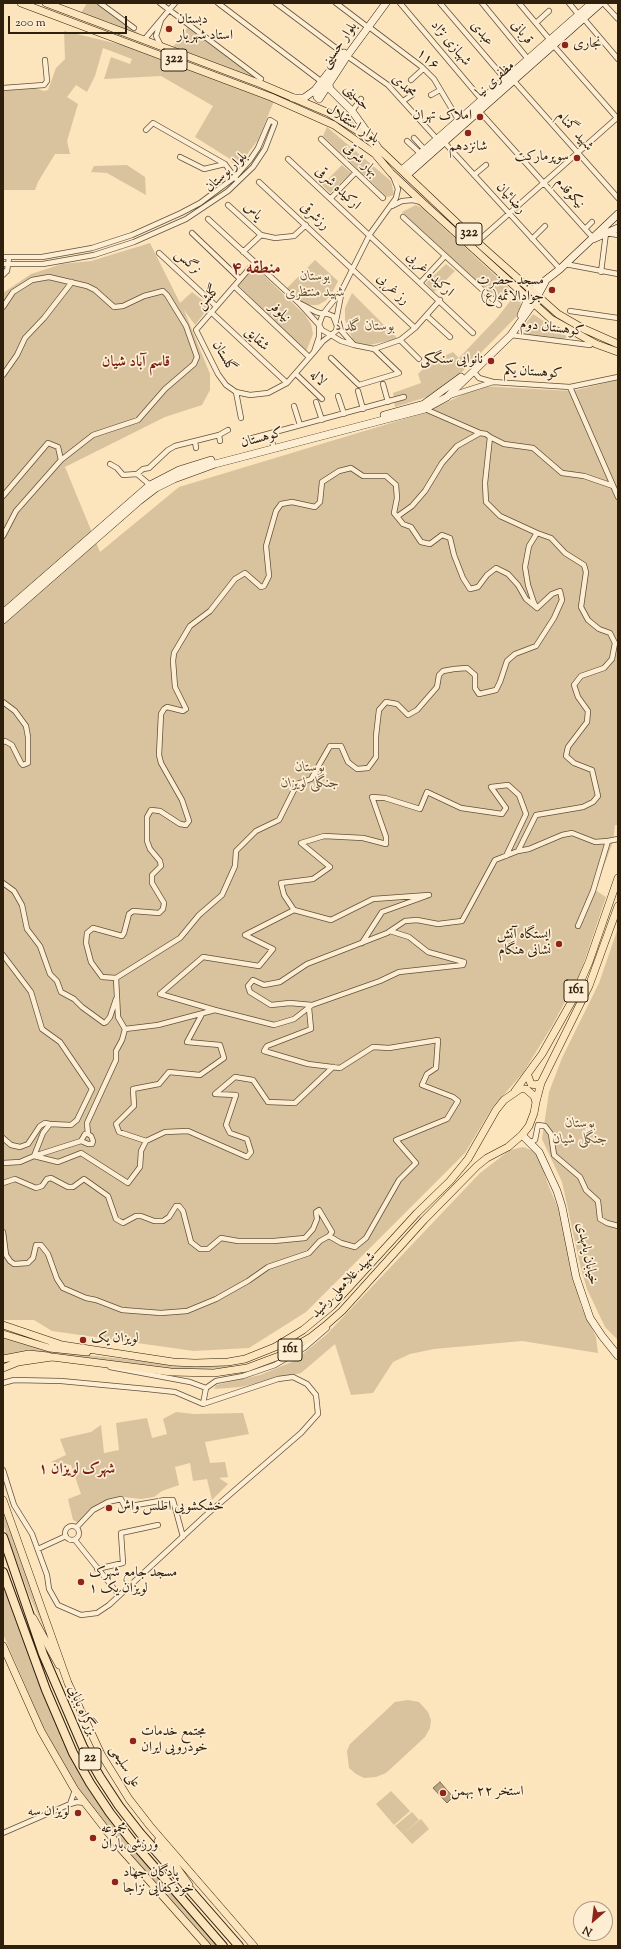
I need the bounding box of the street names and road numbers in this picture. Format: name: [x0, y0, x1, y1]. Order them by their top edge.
street label: شهبازی نژاد: [426, 18, 474, 70]
street label: عبدی: [466, 18, 496, 50]
street label: قربانی: [506, 18, 536, 48]
street label: بلوار حسینی: [318, 19, 362, 73]
street label: ۱۱۶: [412, 46, 442, 74]
road number: 322: [161, 49, 187, 71]
street label: مظفری نیا: [473, 58, 519, 102]
street label: محمدی: [387, 71, 419, 103]
street label: حسینی: [339, 81, 373, 115]
street label: بلوار استقلال: [322, 102, 382, 148]
street label: شهید گمنام: [552, 109, 596, 155]
street label: بهار شرقی: [339, 140, 381, 182]
street label: بلوار بوستان: [202, 149, 252, 197]
street label: ارکیده شرقی: [311, 164, 363, 214]
street label: نیکوقدم: [551, 175, 587, 213]
street label: رضائیان: [492, 180, 528, 218]
street label: یاس: [239, 199, 265, 225]
street label: رزشرقی: [296, 199, 332, 235]
road number: 322: [456, 223, 482, 245]
street label: نرگس: [170, 247, 204, 279]
street label: ارکیده غربی: [402, 249, 456, 301]
street label: رز غربی: [372, 271, 412, 309]
street label: گلشن: [194, 282, 224, 314]
street label: نیلوفر: [265, 299, 293, 327]
street label: کوهستان دوم: [519, 317, 585, 341]
street label: شقایق: [240, 324, 272, 356]
street label: گلستان: [207, 338, 239, 376]
street label: کوهستان یکم: [503, 363, 563, 383]
street label: لاله: [305, 367, 329, 391]
street label: کوهستان: [239, 425, 285, 453]
road number: 161: [564, 980, 588, 1002]
street label: خیابان یامهدی: [571, 1221, 601, 1287]
street label: شهید غلامعلی رشید: [308, 1249, 380, 1323]
road number: 161: [278, 1339, 302, 1361]
street label: بزرگراه بابایی: [63, 1683, 99, 1739]
street label: علی سلیمی: [105, 1743, 143, 1791]
road number: 22: [79, 1748, 101, 1770]

